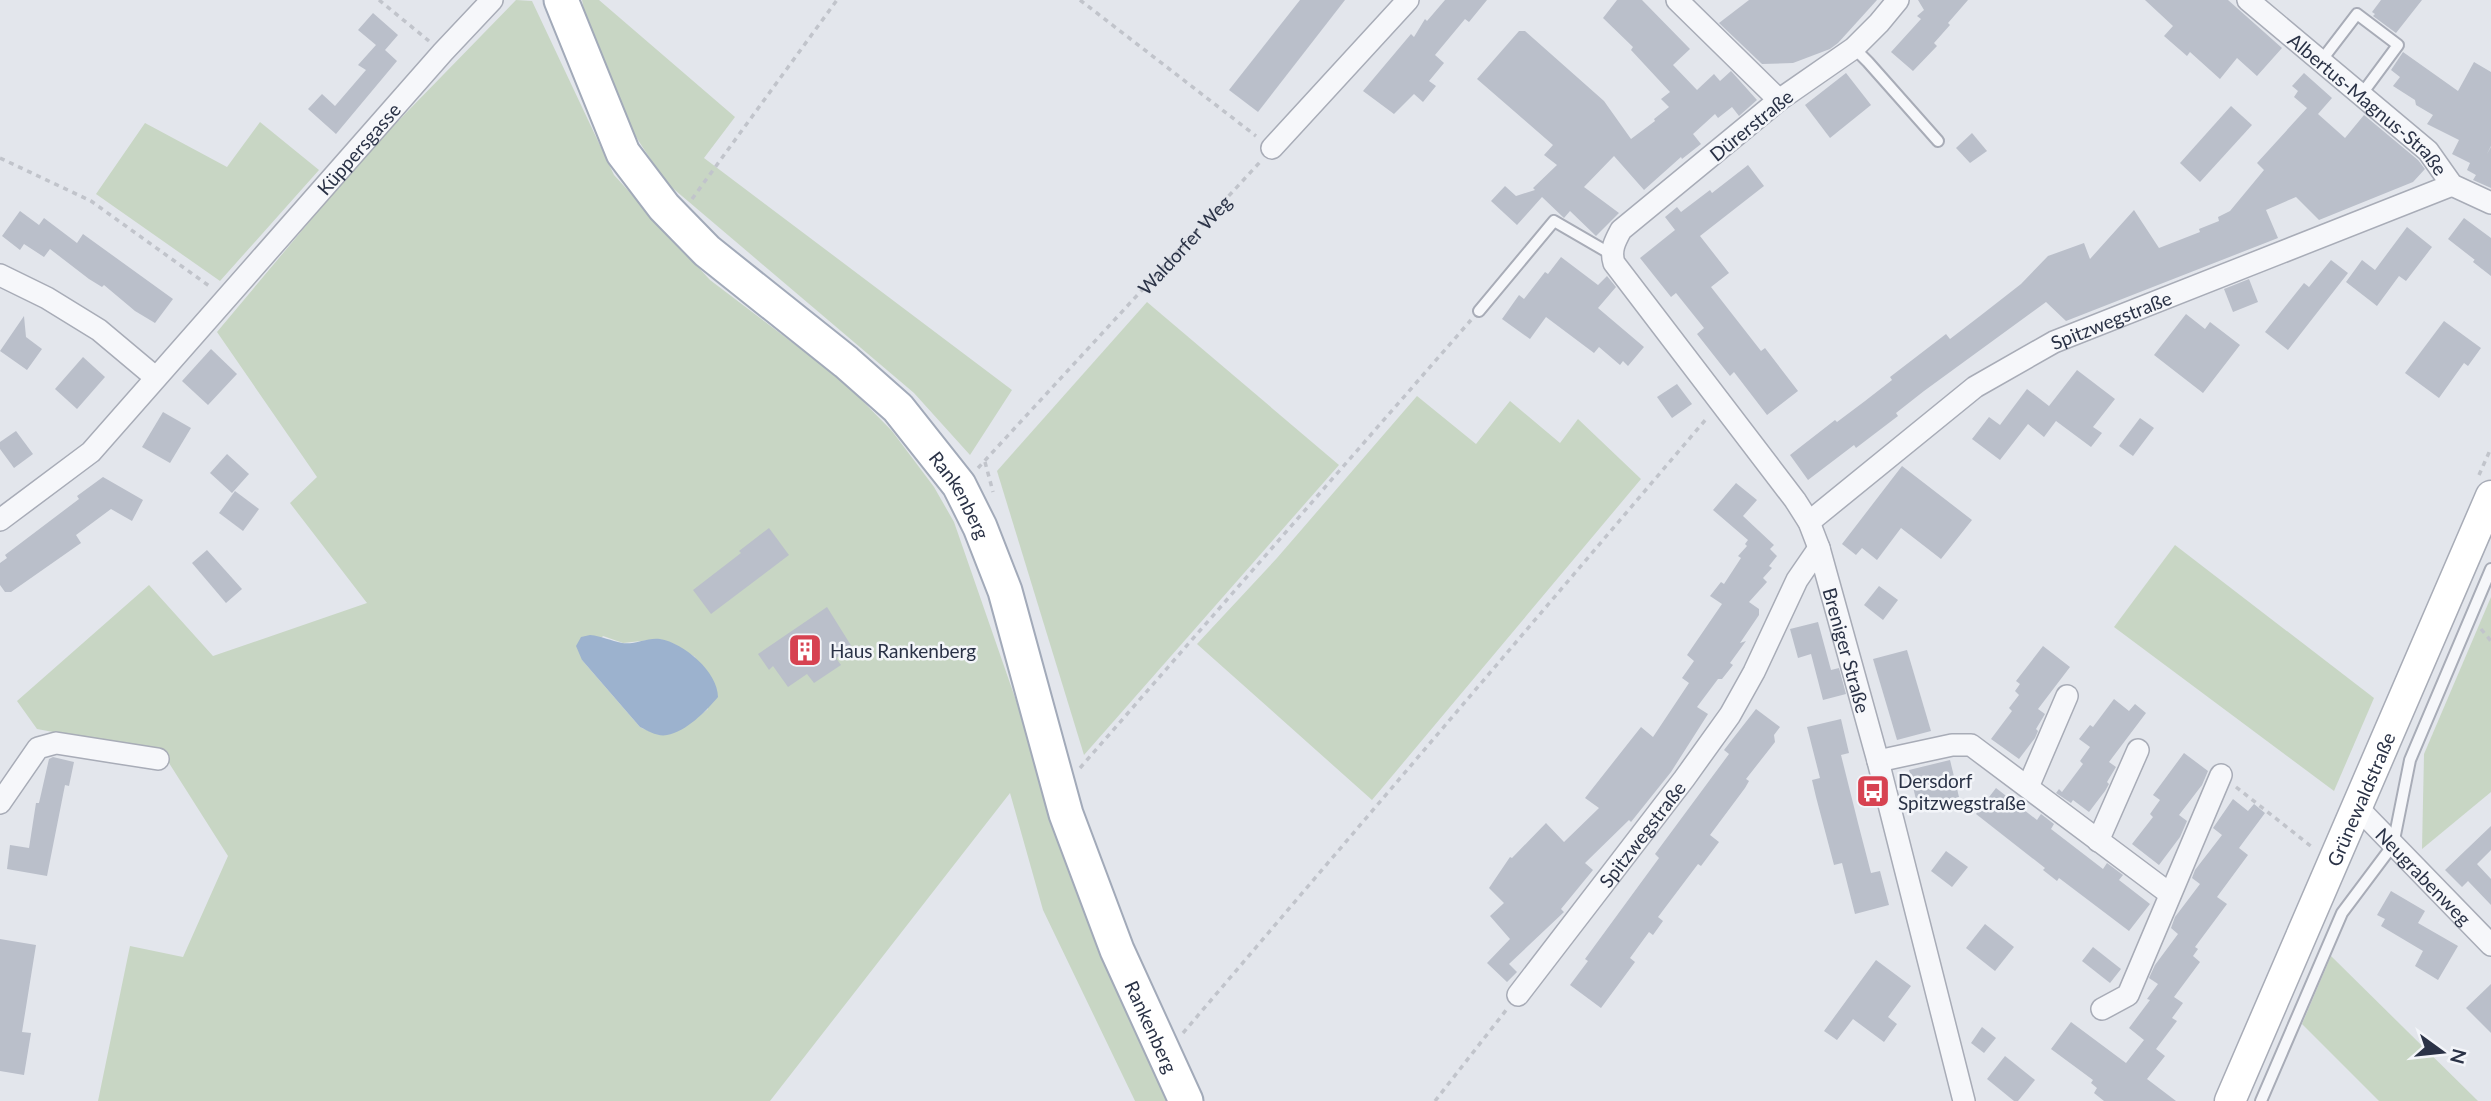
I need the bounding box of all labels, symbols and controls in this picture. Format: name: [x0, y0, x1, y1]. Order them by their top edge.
street label: Albertus-Magnus-Straße: [2284, 28, 2453, 179]
street label: Dürerstraße: [1705, 84, 1797, 166]
street label: Küppersgasse: [312, 98, 405, 199]
street label: Waldorfer Weg: [1133, 190, 1236, 299]
street label: Spitzwegstraße: [2047, 285, 2175, 354]
street label: Rankenberg: [925, 446, 995, 542]
street label: Breniger Straße: [1819, 585, 1876, 715]
building icon: Haus Rankenberg: [786, 631, 824, 669]
place label: Haus Rankenberg: [830, 639, 976, 662]
street label: Grünewaldstraße: [2321, 728, 2399, 869]
place label: Dersdorf Spitzwegstraße: [1898, 769, 2026, 814]
bus stop icon: Dersdorf Spitzwegstraße: [1854, 772, 1892, 810]
street label: Spitzwegstraße: [1594, 776, 1690, 892]
street label: Neugrabenweg: [2371, 822, 2476, 930]
street label: Rankenberg: [1121, 977, 1183, 1076]
north arrow: [2407, 1017, 2477, 1087]
text: N: [2446, 1046, 2472, 1067]

